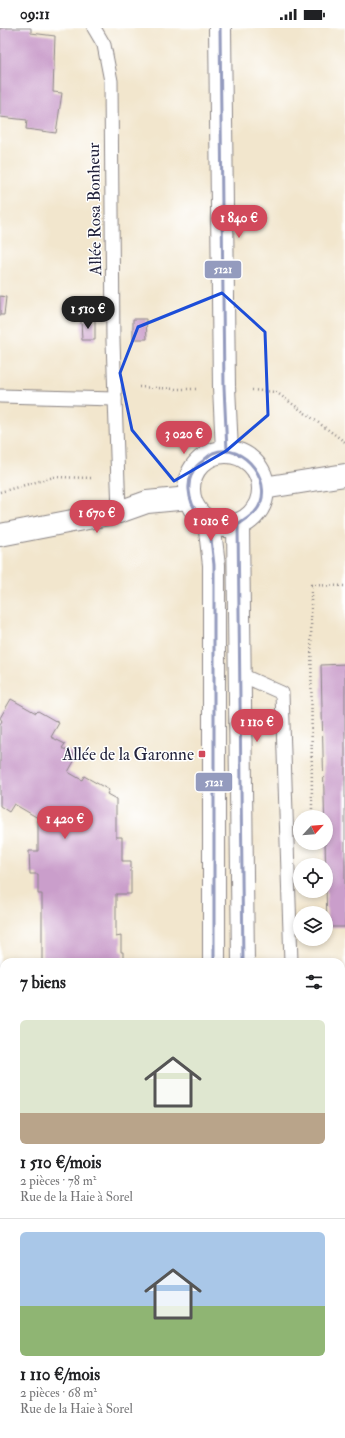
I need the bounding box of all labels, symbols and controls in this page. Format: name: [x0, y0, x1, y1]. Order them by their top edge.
text: 09:11: [20, 5, 50, 24]
street label: Allée Rosa Bonheur: [83, 142, 106, 277]
pin: 1 840 €: [202, 205, 276, 239]
text: 1 840 €: [220, 210, 258, 226]
line badge: 5121: [204, 260, 242, 279]
text: 5121: [214, 263, 232, 276]
pin: 1 510 €: [51, 296, 125, 330]
text: 1 510 €: [71, 301, 105, 317]
pin: 3 020 €: [147, 421, 221, 455]
text: 3 020 €: [165, 426, 203, 442]
pin: 1 670 €: [60, 500, 134, 534]
text: 1 670 €: [79, 505, 115, 521]
pin: 1 010 €: [174, 508, 248, 542]
text: 1 010 €: [193, 513, 229, 529]
pin: 1 110 €: [220, 709, 294, 743]
text: 1 110 €: [240, 714, 274, 730]
place label: Allée de la Garonne: [61, 744, 194, 765]
marker: Allée de la Garonne: [197, 749, 207, 759]
line badge: 5121: [195, 772, 233, 792]
text: 5121: [205, 776, 223, 789]
pin: 1 420 €: [28, 806, 102, 840]
north arrow: [293, 810, 333, 850]
map controls: [293, 810, 333, 946]
text: 1 420 €: [46, 811, 84, 827]
button: locate: [293, 858, 333, 898]
button: layers: [293, 906, 333, 946]
icon: filters: [303, 971, 325, 993]
text: 7 biens: [20, 972, 66, 993]
icon: home: [137, 1046, 209, 1118]
text: 1 510 €/mois: [20, 1152, 101, 1173]
text: 2 pièces · 78 m²: [20, 1173, 96, 1189]
text: Rue de la Haie à Sorel: [20, 1189, 133, 1205]
icon: home: [137, 1258, 209, 1330]
text: 1 110 €/mois: [20, 1364, 100, 1385]
text: 2 pièces · 68 m²: [20, 1385, 97, 1401]
text: Rue de la Haie à Sorel: [20, 1401, 133, 1417]

